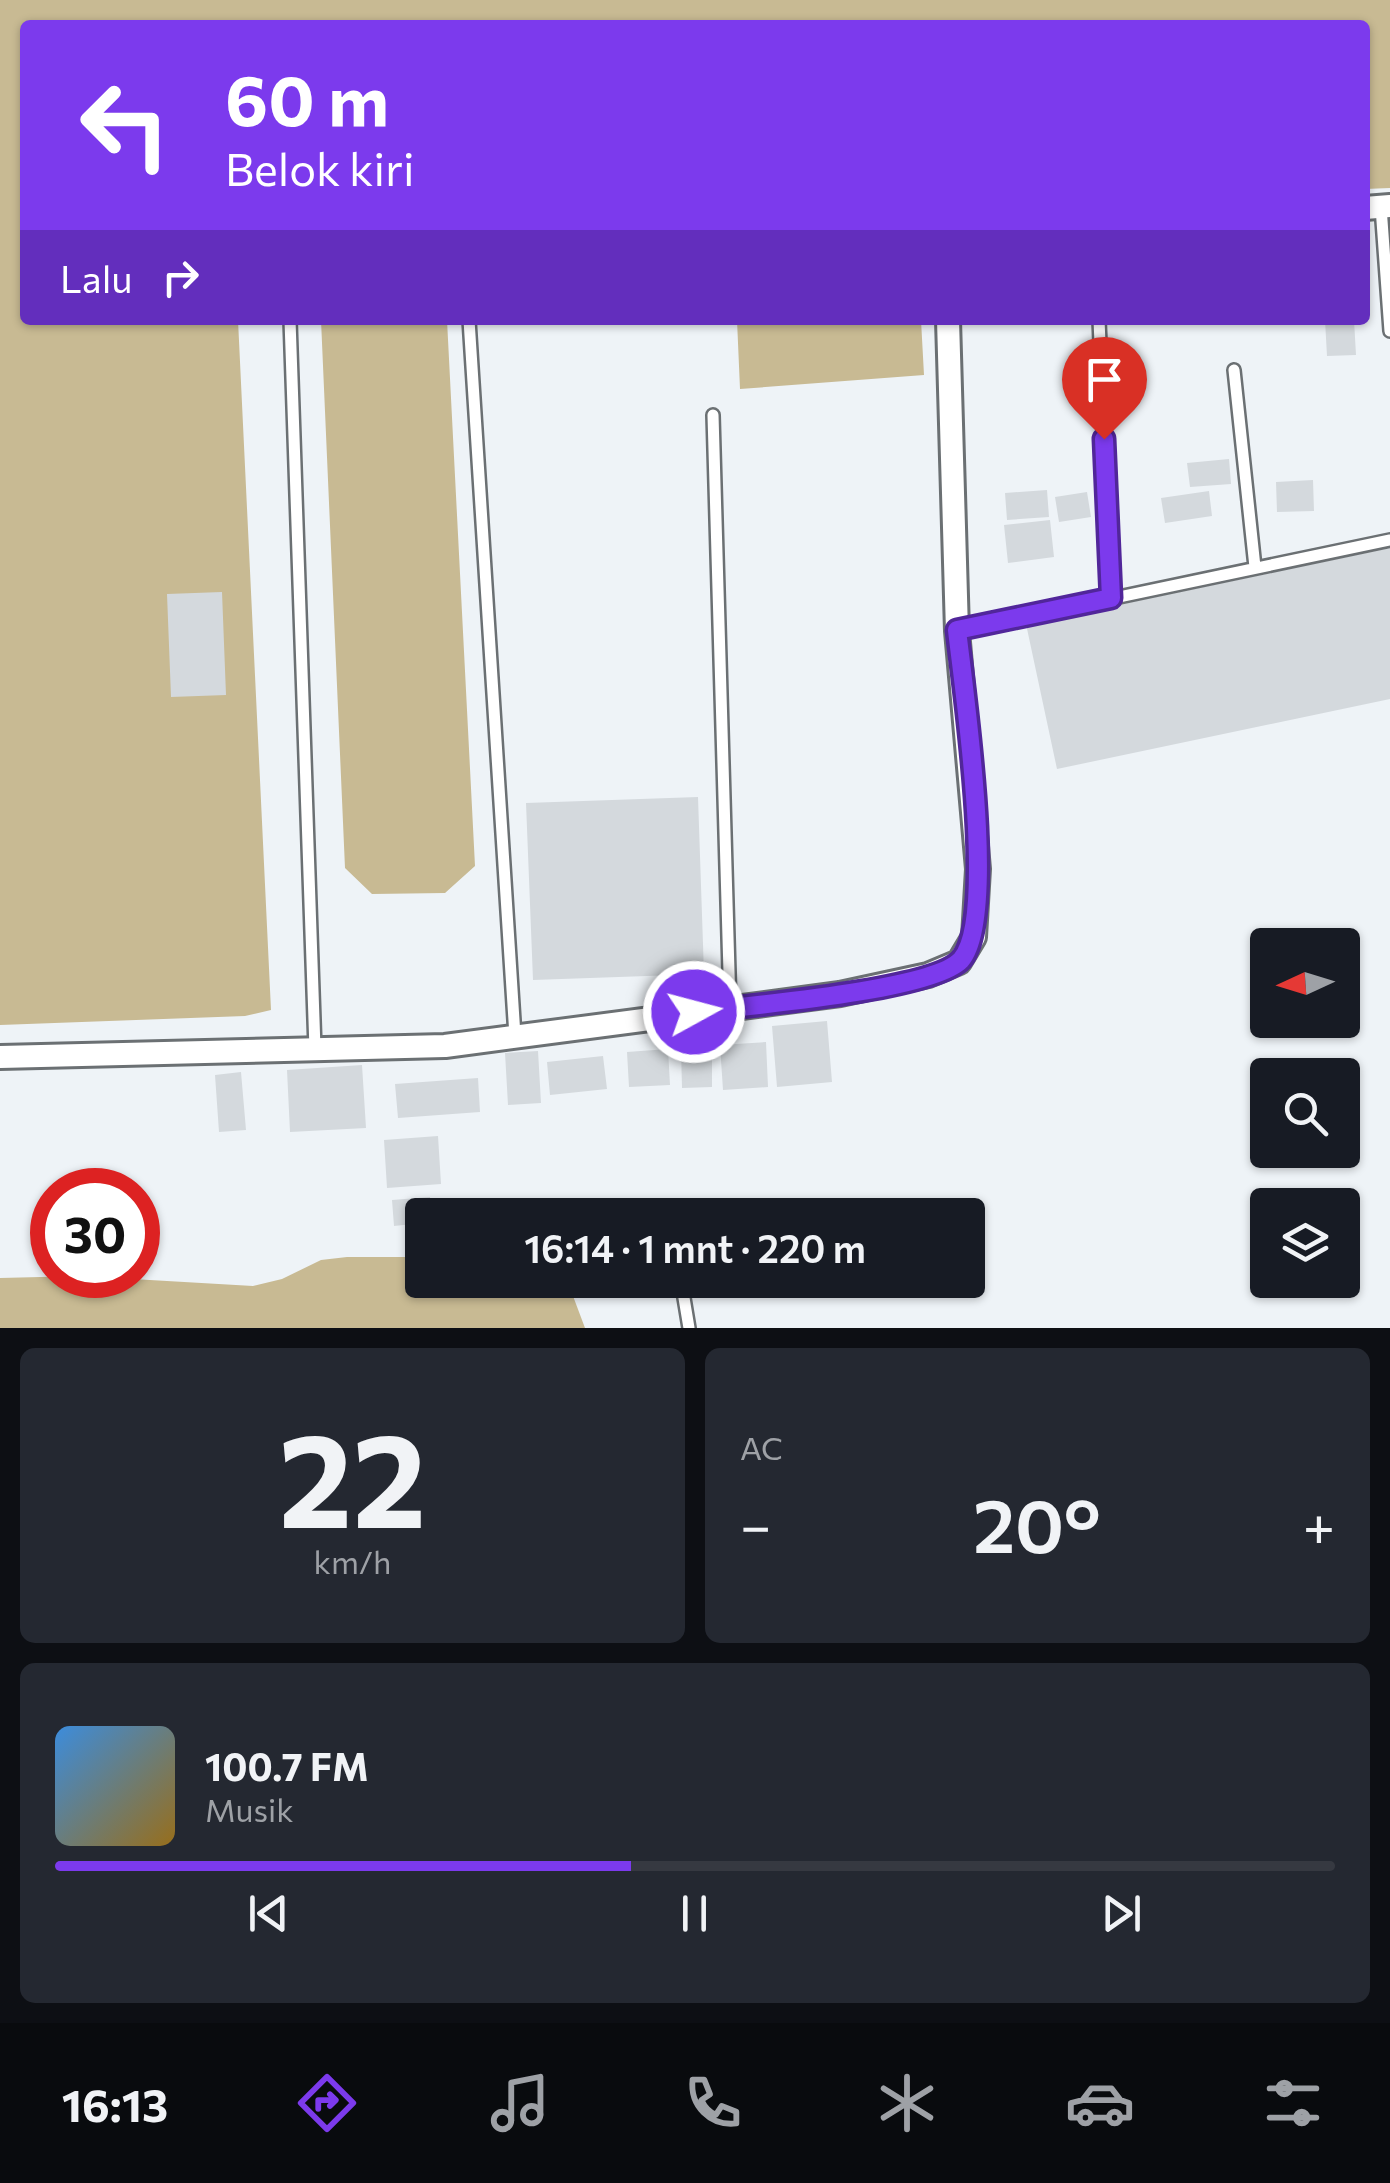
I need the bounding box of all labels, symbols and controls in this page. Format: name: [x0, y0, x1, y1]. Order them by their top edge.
text: 60 m: [225, 55, 389, 140]
icon: left: [60, 60, 190, 190]
text: Belok kiri: [225, 140, 415, 195]
icon: right: [153, 250, 208, 305]
text: Lalu: [60, 254, 133, 301]
pin: [1062, 337, 1147, 440]
icon: arrive: [1077, 352, 1132, 407]
north arrow: [1250, 928, 1360, 1038]
map controls: [1250, 928, 1360, 1298]
position arrow: [642, 960, 746, 1064]
button: search: [1250, 1058, 1360, 1168]
speed limit sign: 30: [30, 1168, 160, 1298]
button: layers: [1250, 1188, 1360, 1298]
text: 16:14 · 1 mnt · 220 m: [524, 1224, 866, 1271]
text: 22: [279, 1396, 426, 1555]
text: AC: [740, 1427, 783, 1467]
text: 20°: [973, 1477, 1101, 1568]
text: −: [740, 1490, 771, 1557]
text: +: [1303, 1490, 1335, 1557]
text: km/h: [314, 1541, 391, 1581]
text: 100.7 FM: [205, 1742, 369, 1789]
text: Musik: [205, 1789, 294, 1829]
icon: previous: [241, 1886, 296, 1941]
icon: pause: [667, 1886, 722, 1941]
icon: next: [1094, 1886, 1149, 1941]
icon: directions: [292, 2068, 362, 2138]
icon: music: [485, 2068, 555, 2138]
icon: phone: [678, 2068, 748, 2138]
icon: climate: [872, 2068, 942, 2138]
icon: car: [1065, 2068, 1135, 2138]
icon: filters: [1258, 2068, 1328, 2138]
text: 16:13: [62, 2076, 168, 2131]

